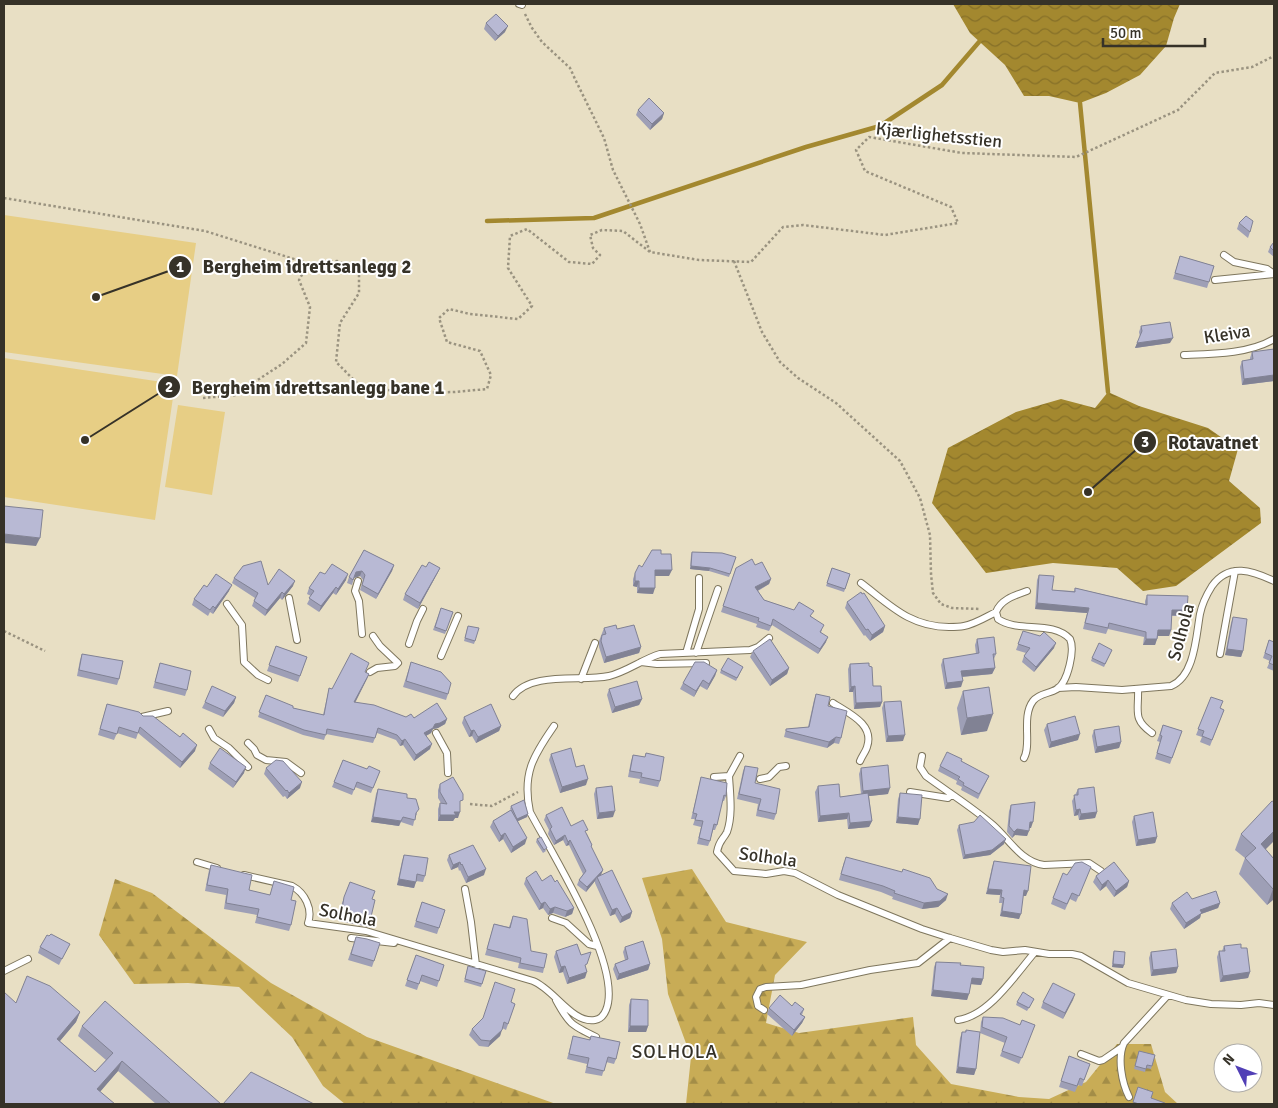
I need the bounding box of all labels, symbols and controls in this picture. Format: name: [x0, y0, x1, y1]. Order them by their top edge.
scale bar: [1103, 15, 1206, 47]
text: 50 m: [1110, 24, 1141, 42]
street label: Kjærlighetsstien: [875, 117, 1003, 153]
callout: Bergheim idrettsanlegg 2: [168, 250, 422, 284]
text: Bergheim idrettsanlegg 2: [203, 255, 411, 279]
text: 1: [176, 258, 184, 276]
street label: Kleiva: [1202, 319, 1252, 349]
callout: Bergheim idrettsanlegg bane 1: [156, 370, 454, 404]
text: Bergheim idrettsanlegg bane 1: [192, 376, 444, 400]
text: 2: [165, 378, 173, 396]
callout: Rotavatnet: [1133, 425, 1269, 459]
text: Rotavatnet: [1168, 431, 1258, 455]
text: 3: [1141, 433, 1149, 451]
street label: Solhola: [1163, 601, 1199, 663]
street label: Solhola: [738, 842, 798, 872]
street label: Solhola: [317, 899, 379, 931]
district label: SOLHOLA: [632, 1040, 718, 1064]
north arrow: [1213, 1043, 1263, 1093]
text: N: [1219, 1050, 1238, 1069]

